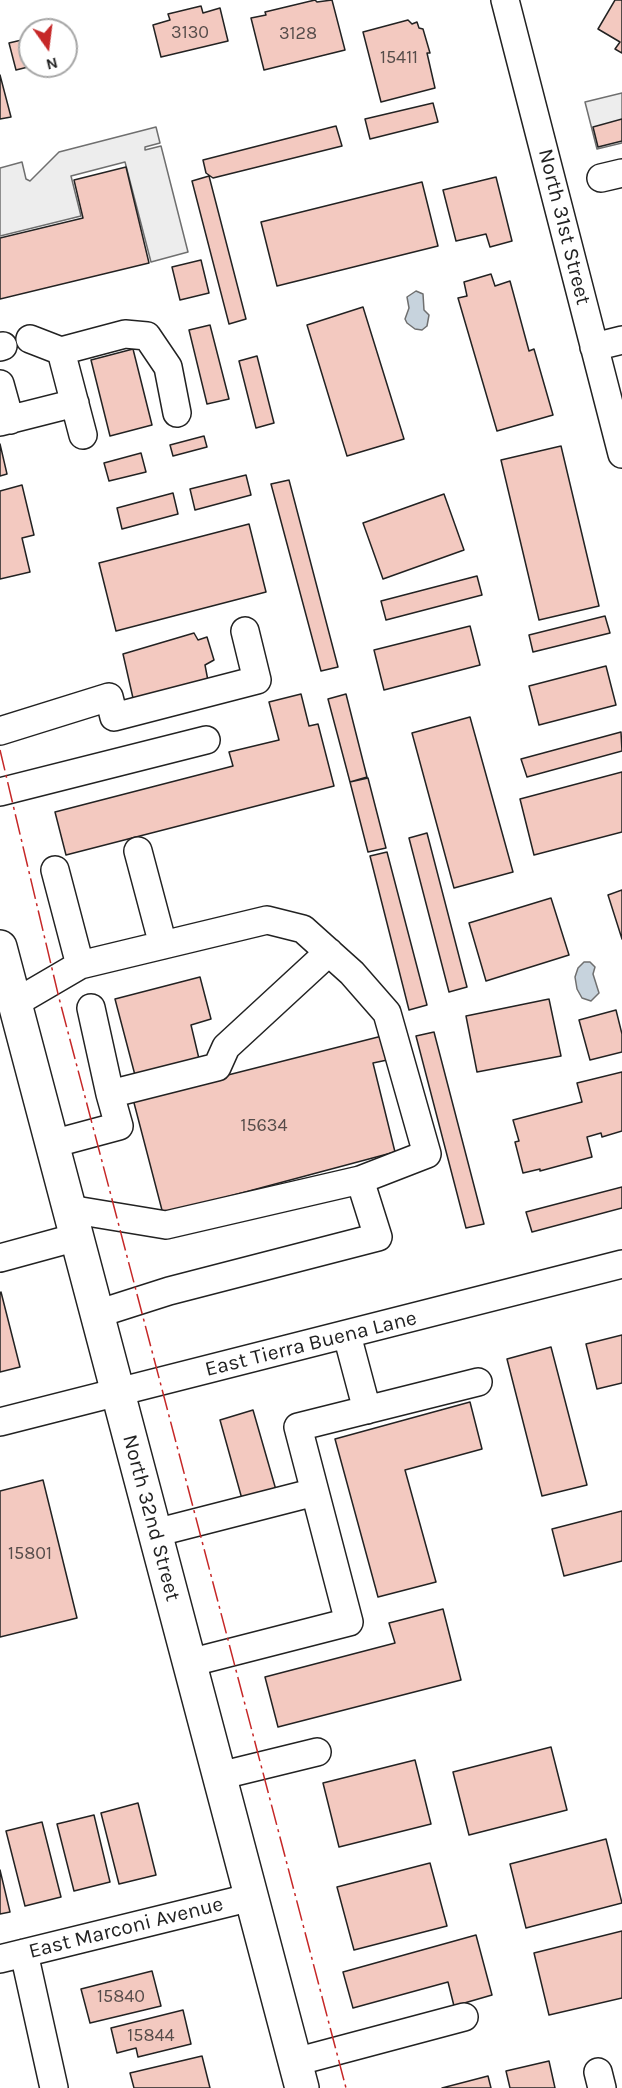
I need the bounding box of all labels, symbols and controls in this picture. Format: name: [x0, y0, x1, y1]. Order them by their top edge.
north arrow: [18, 18, 78, 78]
house number: 3130: [171, 22, 209, 44]
house number: 3128: [279, 23, 317, 45]
house number: 15411: [380, 47, 418, 69]
text: N: [44, 53, 60, 75]
street label: North 31st Street: [532, 146, 596, 308]
house number: 15634: [240, 1115, 288, 1137]
street label: East Tierra Buena Lane: [203, 1306, 419, 1382]
street label: North 32nd Street: [117, 1432, 185, 1604]
house number: 15801: [8, 1543, 52, 1565]
street label: East Marconi Avenue: [26, 1892, 226, 1964]
house number: 15840: [97, 1986, 145, 2008]
house number: 15844: [127, 2025, 175, 2047]

